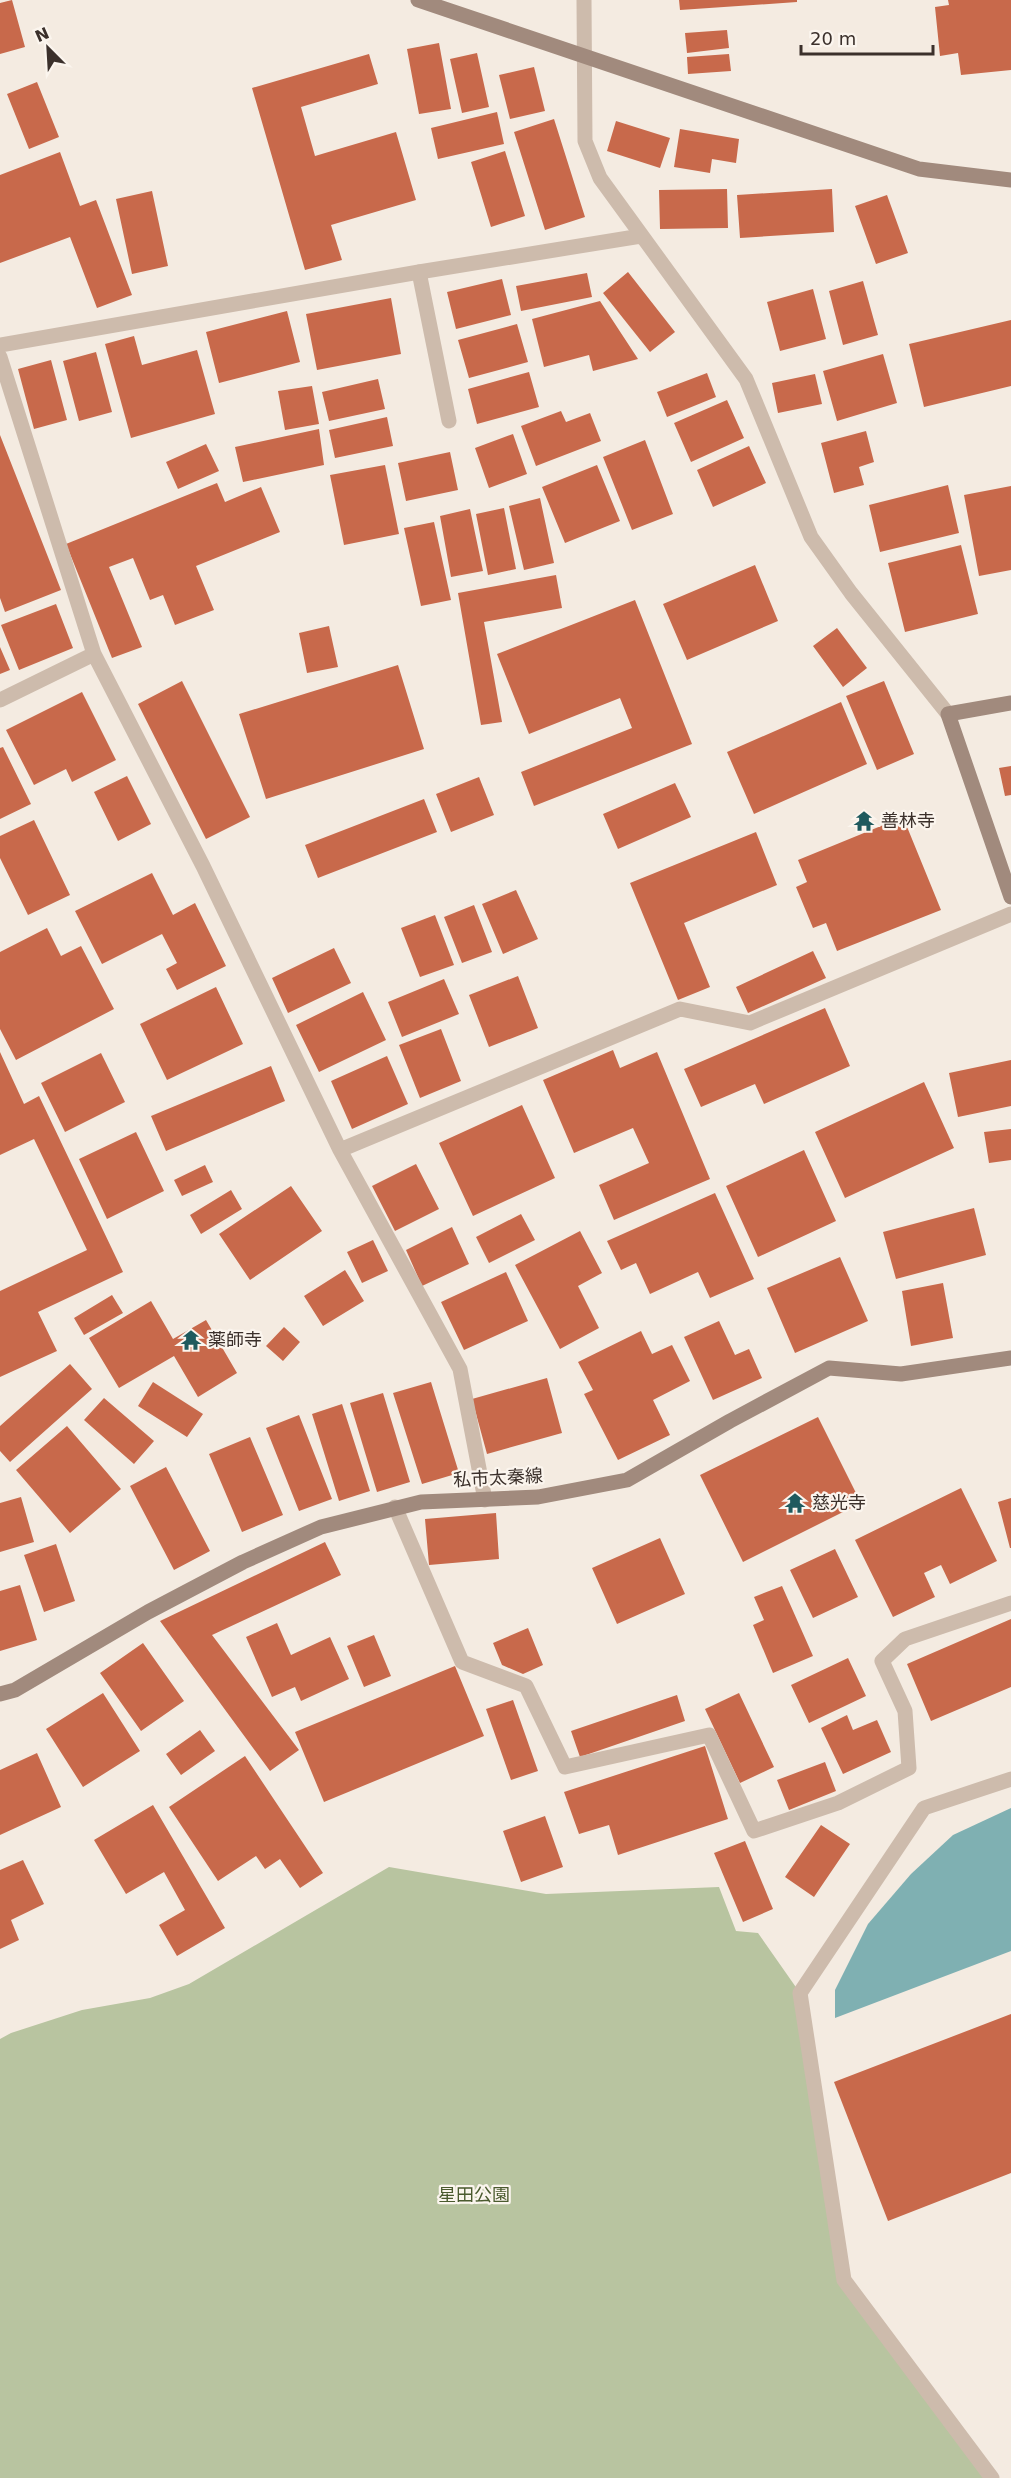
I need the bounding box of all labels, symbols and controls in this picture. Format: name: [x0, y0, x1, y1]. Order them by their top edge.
north arrow: [18, 18, 78, 78]
scale bar: [801, 18, 933, 56]
text: N: [32, 23, 52, 46]
text: 20 m: [810, 28, 856, 49]
temple icon: 善林寺: [852, 809, 876, 833]
place label: 善林寺: [881, 810, 935, 831]
temple icon: 薬師寺: [179, 1328, 203, 1352]
place label: 薬師寺: [208, 1329, 262, 1350]
street label: 私市太秦線: [452, 1465, 543, 1490]
temple icon: 慈光寺: [783, 1491, 807, 1515]
place label: 慈光寺: [812, 1492, 866, 1513]
park label: 星田公園: [438, 2184, 510, 2205]

